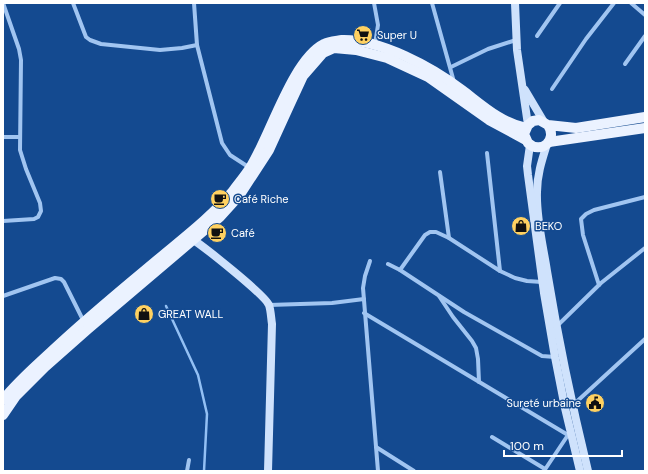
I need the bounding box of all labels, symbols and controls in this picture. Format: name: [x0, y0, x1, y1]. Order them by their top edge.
supermarket icon: Super U: [352, 24, 374, 46]
place label: Super U: [377, 28, 417, 42]
cafe icon: Café Riche: [209, 188, 231, 210]
place label: Café Riche: [234, 192, 289, 206]
shop icon: BEKO: [510, 215, 532, 237]
place label: BEKO: [535, 219, 562, 233]
cafe icon: Café: [206, 222, 228, 244]
place label: Café: [231, 226, 255, 240]
shop icon: GREAT WALL: [133, 303, 155, 325]
place label: GREAT WALL: [158, 307, 224, 321]
public building icon: Sureté urbaine: [584, 392, 606, 414]
place label: Sureté urbaine: [507, 396, 581, 410]
scale bar: [504, 432, 622, 458]
text: 100 m: [510, 438, 544, 454]

